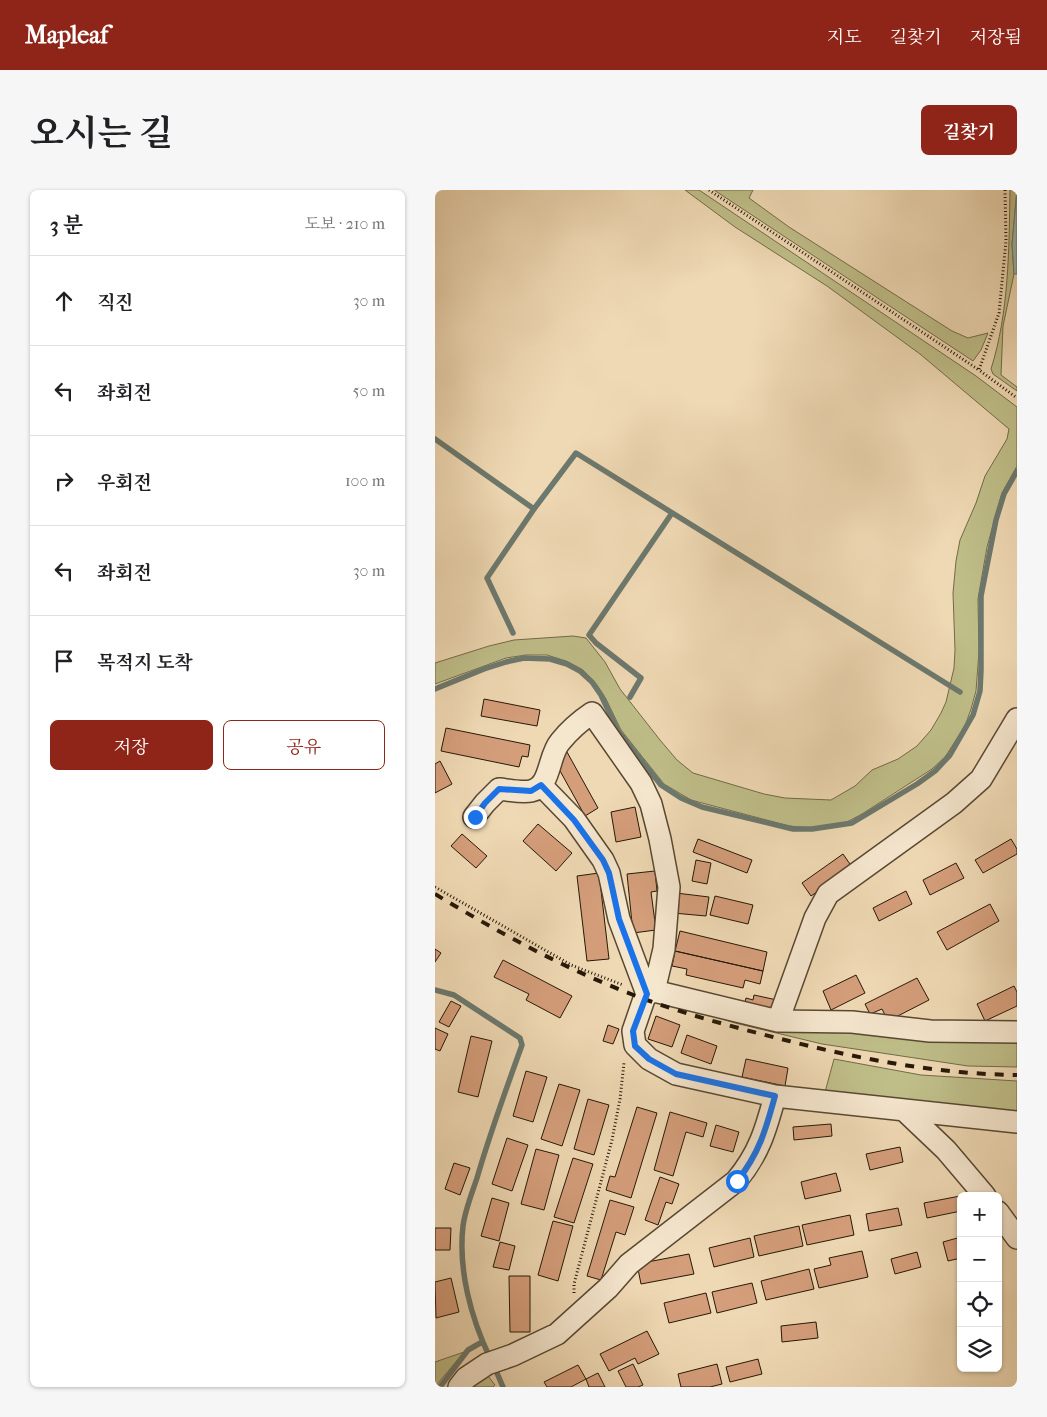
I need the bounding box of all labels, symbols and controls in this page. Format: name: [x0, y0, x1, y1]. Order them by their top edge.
text: Mapleaf: [25, 21, 108, 49]
text: 지도: [827, 27, 862, 48]
text: 길찾기: [890, 27, 942, 48]
text: 저장됨: [970, 27, 1022, 48]
button: 길찾기: [921, 105, 1017, 155]
text: 오시는 길: [30, 113, 173, 154]
text: 3 분: [50, 213, 83, 237]
text: 도보 · 210 m: [305, 214, 385, 233]
icon: ahead: [50, 287, 78, 315]
text: 30 m: [353, 291, 385, 310]
text: 직진: [97, 292, 134, 314]
icon: left: [50, 377, 78, 405]
text: 50 m: [353, 381, 385, 400]
text: 좌회전: [97, 382, 152, 404]
icon: right: [50, 467, 78, 495]
text: 100 m: [345, 471, 385, 490]
text: 우회전: [97, 472, 152, 494]
icon: left: [50, 557, 78, 585]
text: 30 m: [353, 561, 385, 580]
text: 좌회전: [97, 562, 152, 584]
icon: arrive: [50, 647, 78, 675]
text: 목적지 도착: [97, 652, 193, 674]
button: 저장: [50, 720, 213, 770]
button: 공유: [223, 720, 385, 770]
route end: [464, 806, 487, 829]
route start: [726, 1170, 749, 1193]
map controls: [957, 1192, 1002, 1372]
button: +: [957, 1192, 1002, 1237]
button: −: [957, 1237, 1002, 1282]
button: locate: [957, 1282, 1002, 1327]
button: layers: [957, 1327, 1002, 1372]

